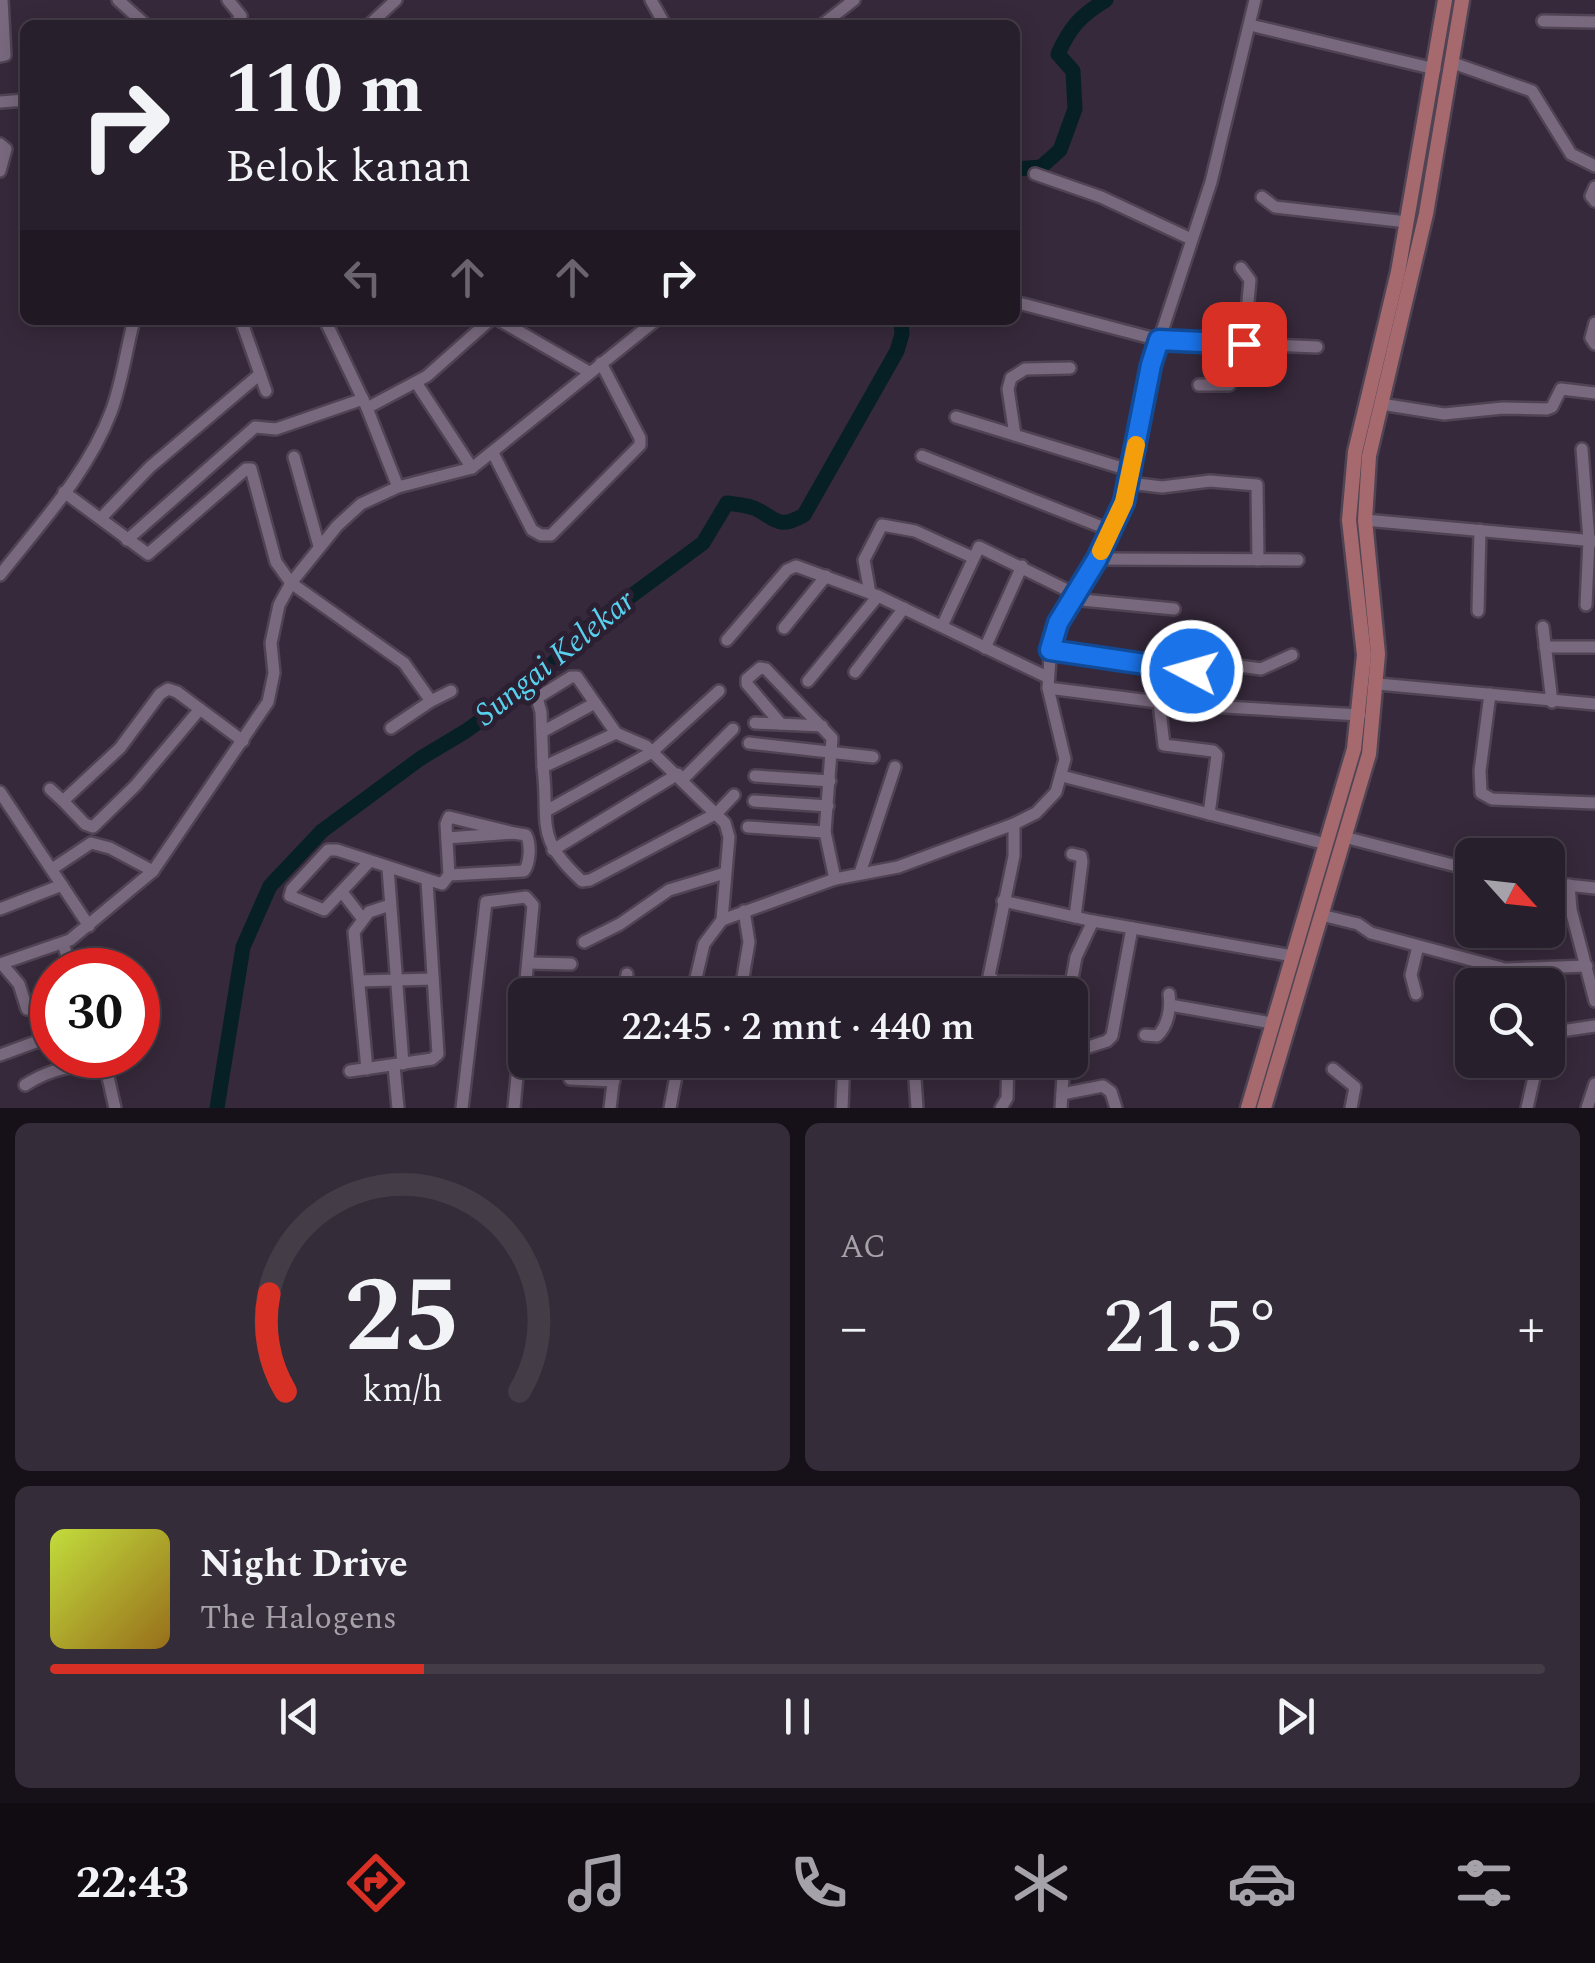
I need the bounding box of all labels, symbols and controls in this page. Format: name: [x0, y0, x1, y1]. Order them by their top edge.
text: 110 m: [225, 37, 423, 143]
icon: right: [60, 60, 190, 190]
text: Belok kanan: [225, 133, 471, 202]
icon: left: [335, 250, 390, 305]
icon: ahead: [440, 250, 495, 305]
icon: ahead: [545, 250, 600, 305]
icon: right: [650, 250, 705, 305]
pin: [1202, 302, 1287, 387]
icon: arrive: [1217, 317, 1272, 372]
water label: Sungai Kelekar: [464, 577, 647, 738]
position arrow: [1140, 619, 1244, 723]
north arrow: [1455, 838, 1565, 948]
map controls: [1455, 838, 1565, 1078]
speed limit sign: 30: [30, 948, 160, 1078]
button: search: [1455, 968, 1565, 1078]
text: 22:45 · 2 mnt · 440 m: [621, 999, 975, 1057]
text: AC: [840, 1223, 886, 1272]
text: 25: [344, 1239, 461, 1397]
text: 21.5°: [1104, 1272, 1281, 1386]
text: −: [840, 1287, 868, 1370]
text: +: [1517, 1287, 1545, 1370]
text: km/h: [362, 1363, 443, 1418]
text: Night Drive: [200, 1536, 408, 1594]
text: The Halogens: [200, 1594, 397, 1643]
icon: previous: [272, 1689, 327, 1744]
icon: pause: [770, 1689, 825, 1744]
icon: next: [1268, 1689, 1323, 1744]
icon: directions: [341, 1848, 411, 1918]
icon: music: [562, 1848, 632, 1918]
icon: phone: [784, 1848, 854, 1918]
icon: climate: [1006, 1848, 1076, 1918]
icon: car: [1227, 1848, 1297, 1918]
icon: filters: [1449, 1848, 1519, 1918]
text: 22:43: [76, 1849, 189, 1918]

